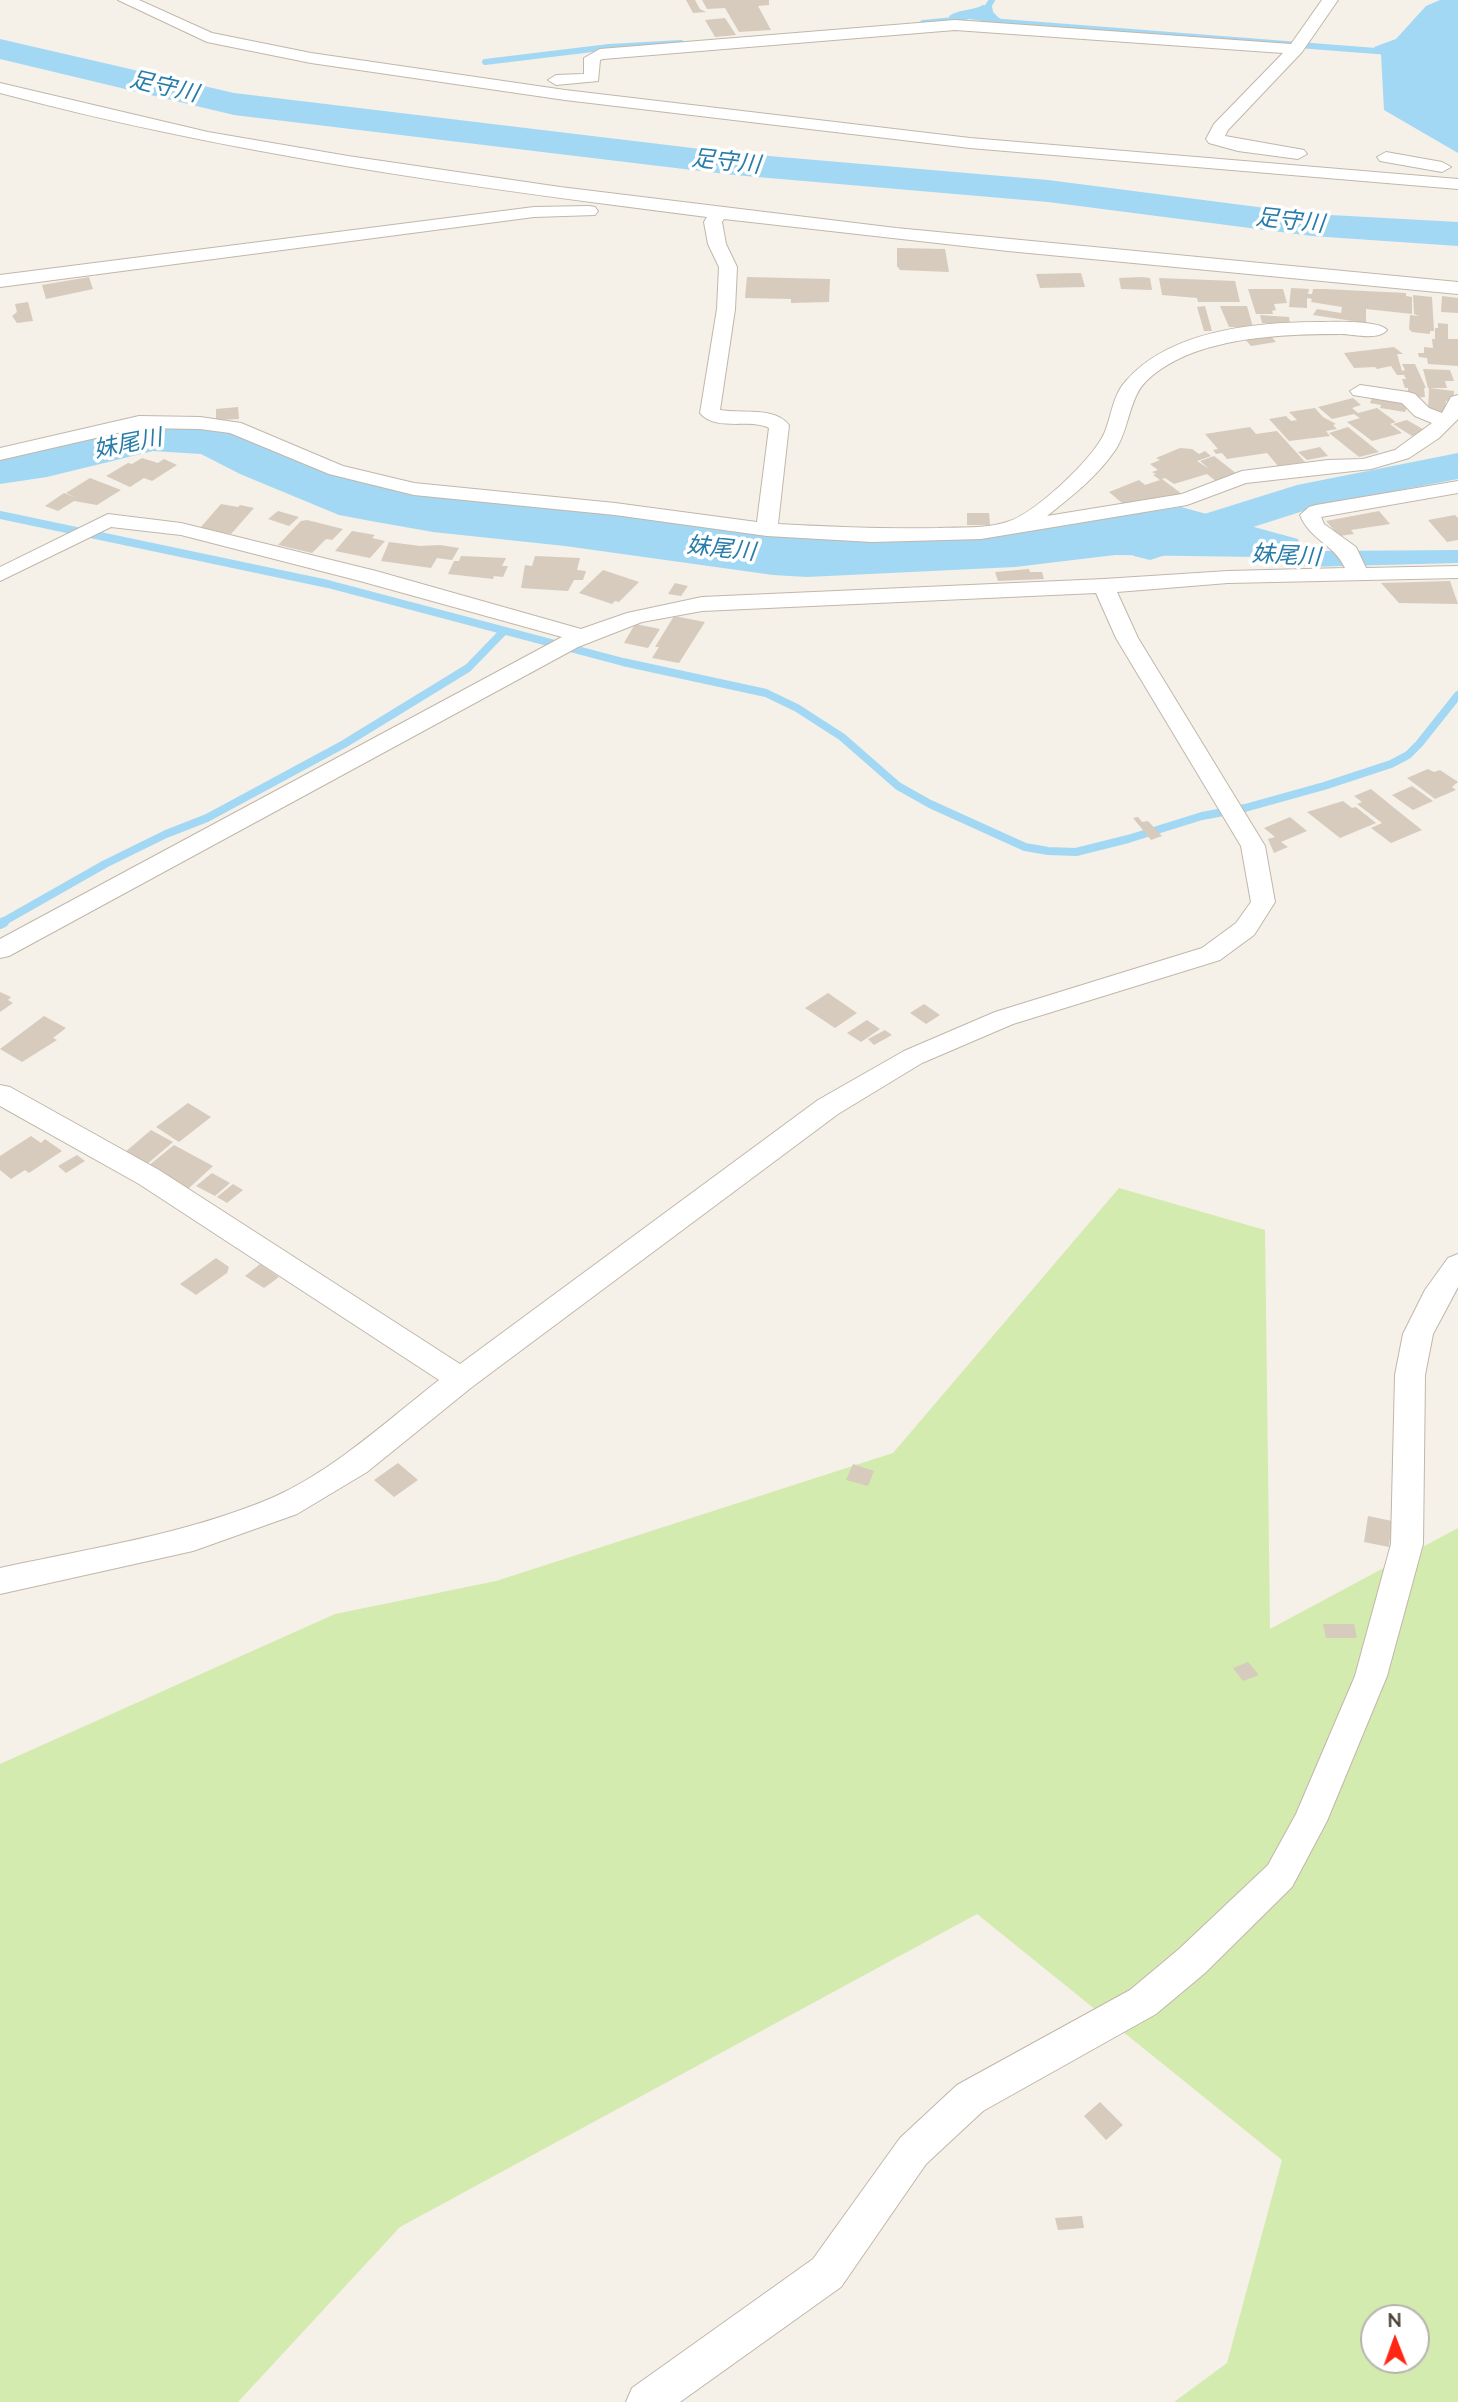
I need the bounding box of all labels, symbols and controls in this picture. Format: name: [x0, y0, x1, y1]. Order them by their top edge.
water label: 足守川: [127, 66, 201, 108]
water label: 足守川: [690, 145, 762, 179]
water label: 足守川: [1254, 204, 1326, 238]
water label: 妹尾川: [92, 424, 164, 464]
water label: 妹尾川: [685, 532, 757, 566]
water label: 妹尾川: [1251, 540, 1321, 572]
north arrow: [1360, 2304, 1430, 2374]
text: N: [1387, 2308, 1402, 2332]

